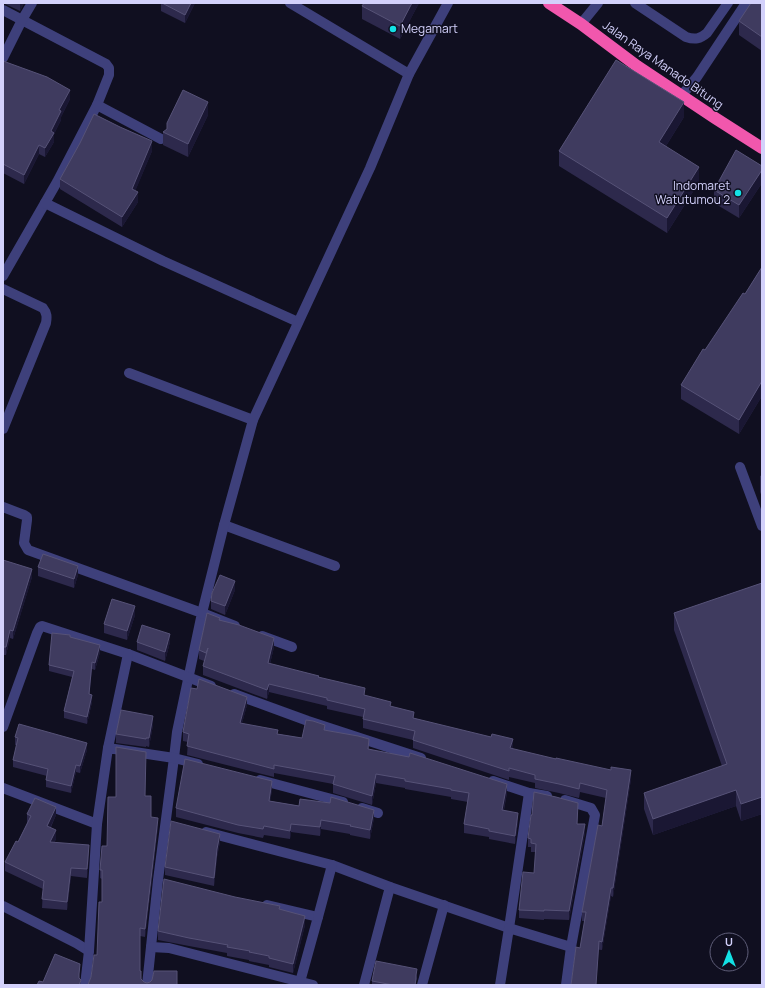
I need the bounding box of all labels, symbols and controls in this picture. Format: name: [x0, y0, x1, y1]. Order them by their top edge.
street label: Jalan Raya Manado Bitung: [600, 16, 727, 113]
place label: Megamart: [401, 20, 458, 37]
marker: Megamart: [388, 24, 398, 34]
place label: Indomaret Watutumou 2: [655, 177, 730, 208]
marker: Indomaret Watutumou 2: [733, 188, 743, 198]
north arrow: [709, 932, 749, 972]
text: U: [725, 934, 733, 949]

